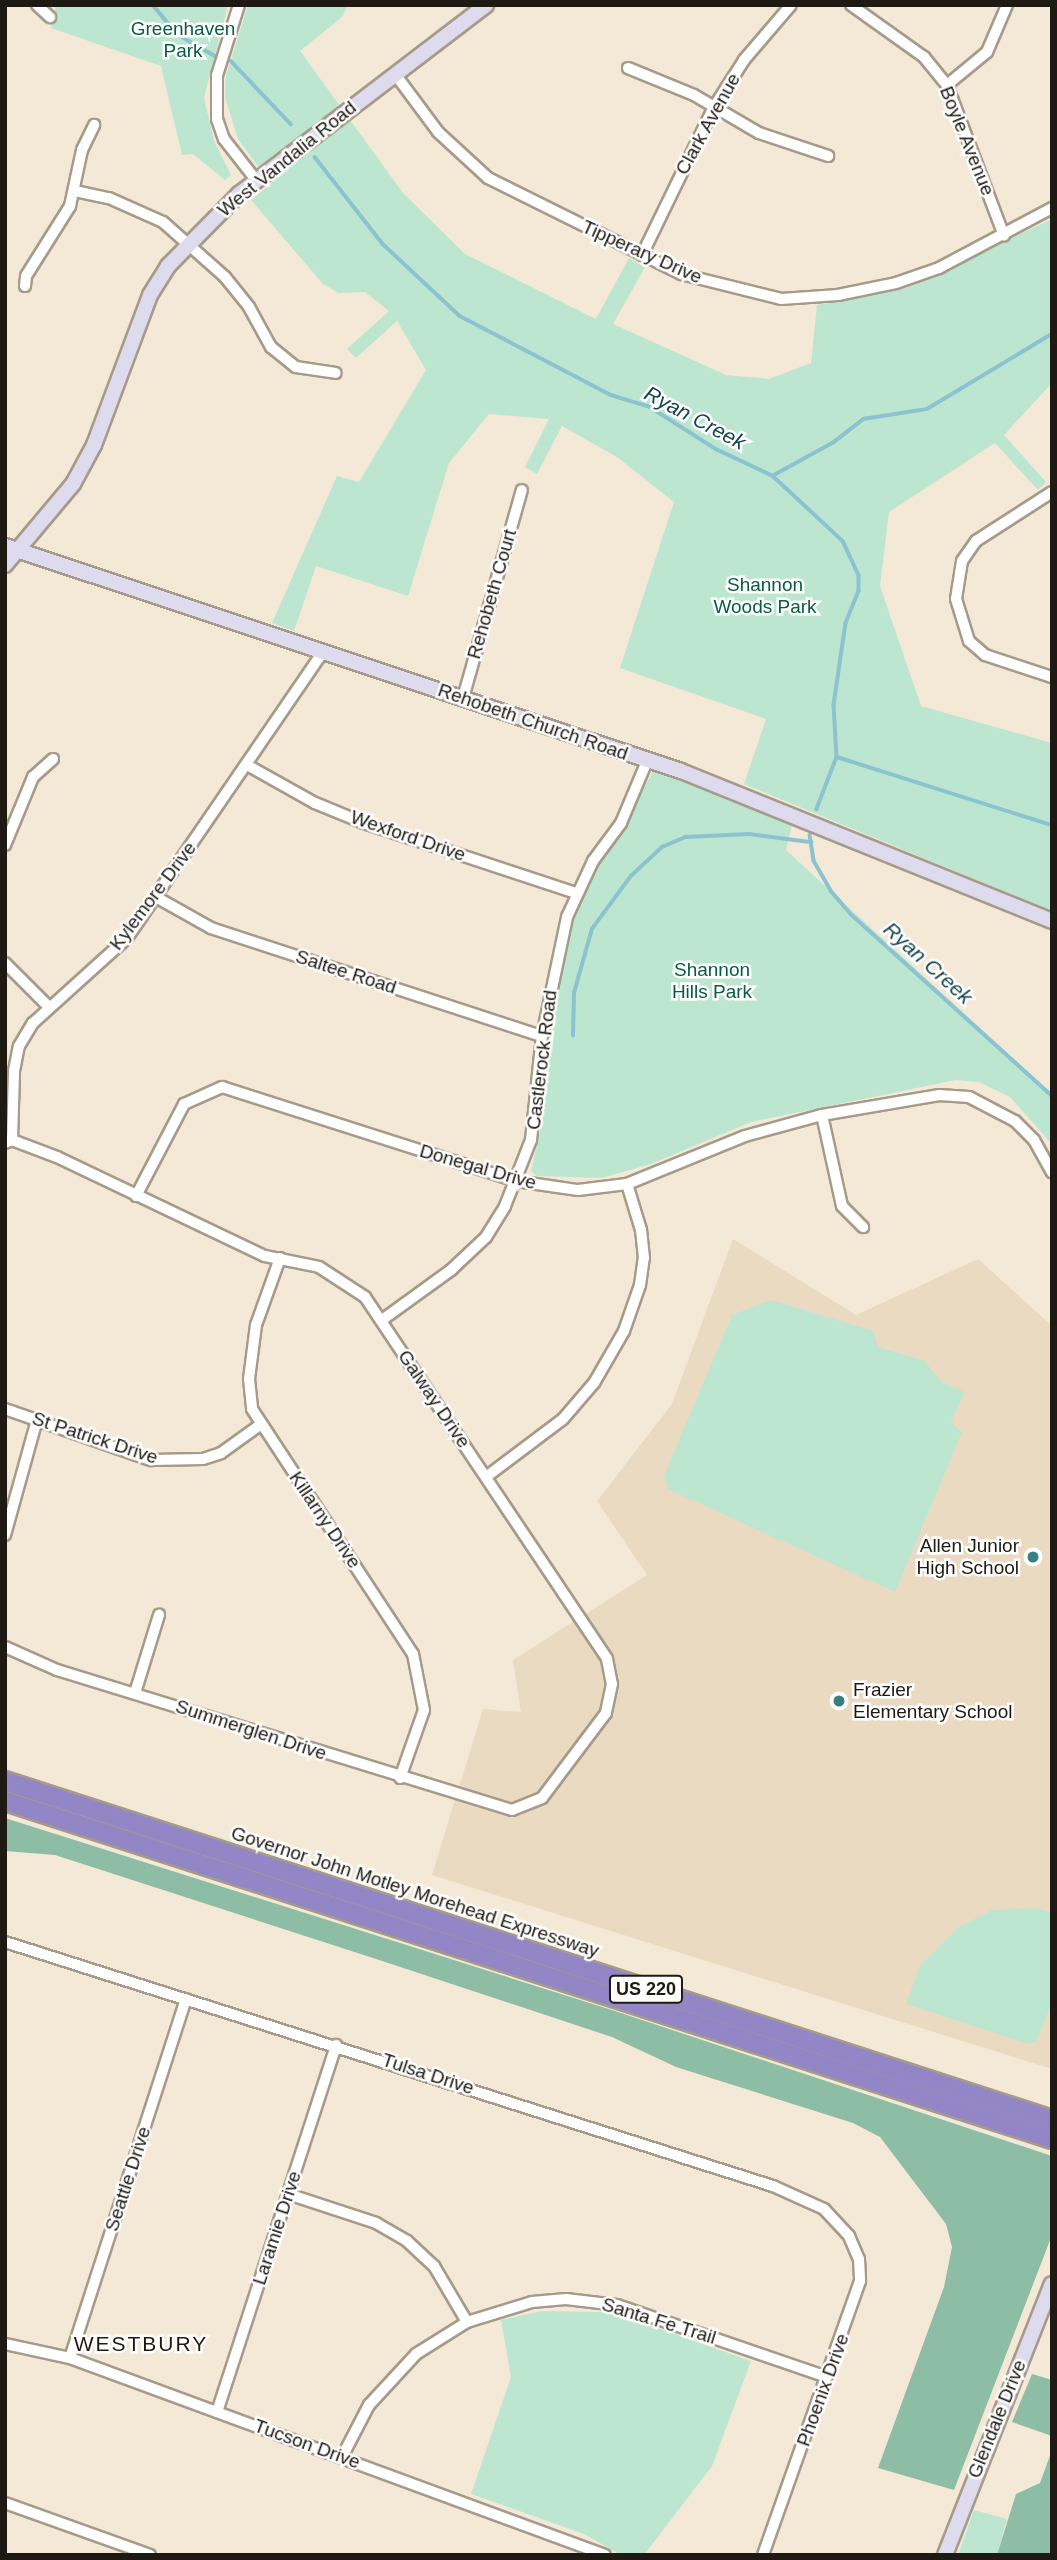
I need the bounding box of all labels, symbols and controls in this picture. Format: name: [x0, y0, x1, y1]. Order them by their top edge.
park label: Greenhaven Park: [131, 18, 235, 62]
street label: Clark Avenue: [670, 69, 746, 179]
street label: Boyle Avenue: [935, 83, 999, 199]
street label: West Vandalia Road: [213, 96, 361, 222]
street label: Tipperary Drive: [578, 215, 706, 289]
water label: Ryan Creek: [640, 381, 750, 455]
street label: Rehobeth Court: [463, 526, 521, 662]
park label: Shannon Woods Park: [713, 574, 817, 618]
street label: Rehobeth Church Road: [435, 679, 631, 765]
street label: Wexford Drive: [348, 806, 468, 866]
street label: Kylemore Drive: [105, 837, 201, 955]
water label: Ryan Creek: [878, 917, 978, 1009]
street label: Saltee Road: [293, 945, 399, 999]
park label: Shannon Hills Park: [672, 959, 752, 1003]
street label: Castlerock Road: [522, 989, 562, 1131]
street label: Donegal Drive: [417, 1139, 539, 1195]
street label: Galway Drive: [393, 1346, 475, 1452]
street label: St Patrick Drive: [29, 1407, 161, 1469]
street label: Killarny Drive: [284, 1467, 366, 1573]
place label: Allen Junior High School: [917, 1535, 1019, 1579]
marker: Allen Junior High School: [1025, 1549, 1041, 1565]
place label: Frazier Elementary School: [853, 1679, 1012, 1723]
marker: Frazier Elementary School: [831, 1693, 847, 1709]
street label: Summerglen Drive: [173, 1695, 329, 1765]
street label: Governor John Motley Morehead Expressway: [228, 1822, 602, 1962]
road number: US 220: [608, 1975, 684, 2004]
street label: Tulsa Drive: [379, 2048, 477, 2100]
street label: Seattle Drive: [100, 2124, 156, 2234]
street label: Laramie Drive: [248, 2168, 306, 2288]
street label: Santa Fe Trail: [599, 2293, 719, 2349]
district label: WESTBURY: [75, 2331, 207, 2357]
street label: Phoenix Drive: [792, 2331, 854, 2449]
street label: Glendale Drive: [963, 2356, 1031, 2482]
street label: Tucson Drive: [251, 2414, 363, 2474]

